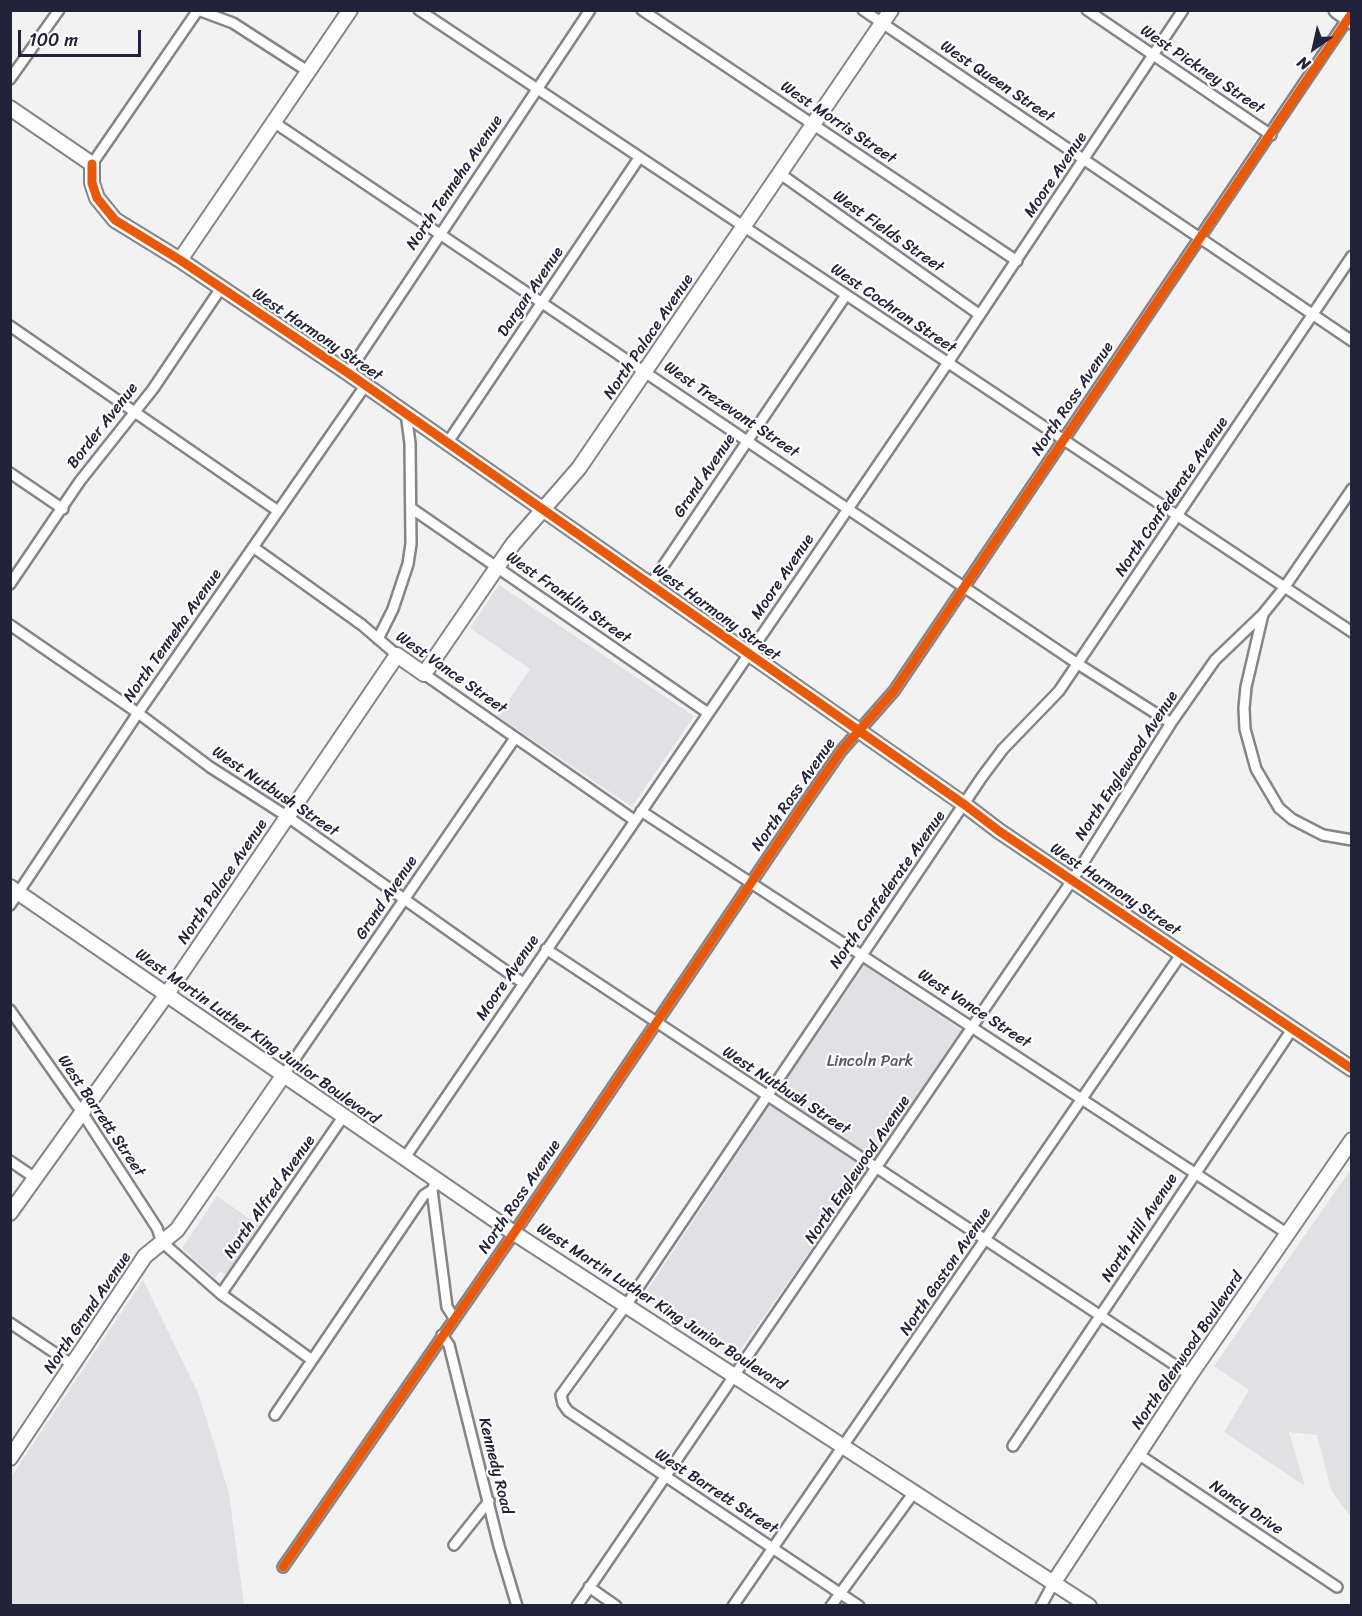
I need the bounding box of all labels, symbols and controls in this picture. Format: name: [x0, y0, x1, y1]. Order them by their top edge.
scale bar: [21, 18, 144, 56]
north arrow: [1284, 18, 1344, 78]
street label: West Pickney Street: [1136, 21, 1268, 119]
text: 100 m: [29, 24, 78, 56]
street label: West Queen Street: [936, 37, 1058, 127]
text: N: [1291, 48, 1316, 78]
street label: West Morris Street: [777, 77, 899, 169]
street label: North Tenneha Avenue: [403, 112, 507, 254]
street label: Moore Avenue: [1020, 129, 1092, 221]
street label: West Fields Street: [829, 187, 947, 277]
street label: Dargan Avenue: [494, 243, 568, 341]
street label: West Cochran Street: [827, 260, 959, 358]
street label: North Palace Avenue: [600, 271, 698, 403]
street label: West Harmony Street: [248, 284, 386, 386]
street label: North Ross Avenue: [1028, 338, 1118, 460]
street label: West Trezevant Street: [660, 358, 802, 462]
street label: Border Avenue: [64, 379, 142, 473]
street label: North Confederate Avenue: [1111, 414, 1233, 580]
street label: Grand Avenue: [670, 430, 740, 522]
street label: Moore Avenue: [747, 531, 819, 623]
street label: West Franklin Street: [502, 548, 634, 648]
street label: West Harmony Street: [648, 560, 784, 666]
street label: North Tenneha Avenue: [120, 566, 226, 706]
street label: West Vance Street: [392, 628, 510, 718]
street label: North Englewood Avenue: [1071, 688, 1183, 844]
street label: North Ross Avenue: [748, 735, 840, 855]
street label: West Nutbush Street: [208, 743, 342, 841]
street label: North Confederate Avenue: [826, 807, 950, 973]
street label: North Palace Avenue: [174, 816, 272, 948]
street label: West Harmony Street: [1046, 839, 1184, 941]
street label: Grand Avenue: [352, 852, 422, 944]
street label: Moore Avenue: [472, 932, 544, 1024]
street label: West Martin Luther King Junior Boulevard: [131, 945, 383, 1129]
street label: West Vance Street: [914, 965, 1034, 1053]
street label: West Nutbush Street: [719, 1043, 853, 1139]
street label: West Barrett Street: [53, 1052, 149, 1180]
park label: Lincoln Park: [827, 1052, 913, 1072]
street label: North Englewood Avenue: [801, 1092, 915, 1248]
street label: North Alfred Avenue: [220, 1132, 320, 1262]
street label: North Ross Avenue: [475, 1136, 565, 1258]
street label: North Hill Avenue: [1098, 1170, 1182, 1286]
street label: North Gaston Avenue: [896, 1205, 996, 1339]
street label: West Martin Luther King Junior Boulevard: [533, 1219, 789, 1395]
street label: North Grand Avenue: [40, 1249, 136, 1377]
street label: North Glenwood Boulevard: [1128, 1269, 1248, 1433]
street label: Kennedy Road: [474, 1416, 516, 1516]
street label: West Barrett Street: [651, 1445, 781, 1539]
street label: Nancy Drive: [1206, 1476, 1286, 1540]

